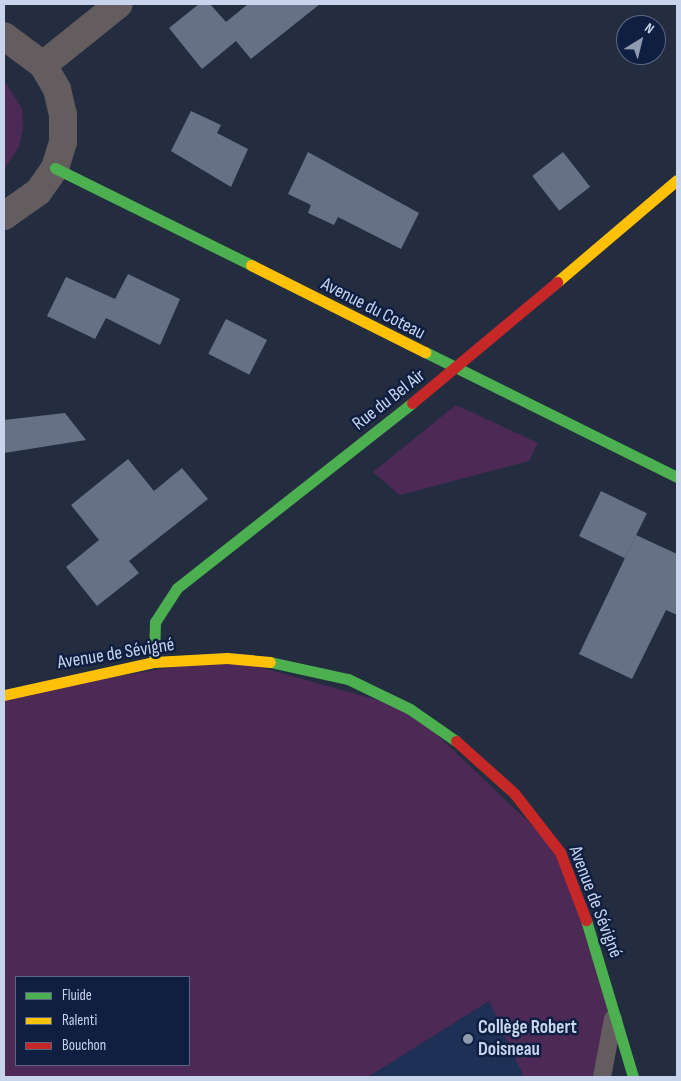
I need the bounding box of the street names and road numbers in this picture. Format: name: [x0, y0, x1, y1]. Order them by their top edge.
street label: Avenue du Coteau: [317, 273, 429, 345]
street label: Rue du Bel Air: [348, 365, 430, 435]
street label: Avenue de Sévigné: [56, 634, 176, 674]
street label: Avenue de Sévigné: [563, 843, 627, 961]

